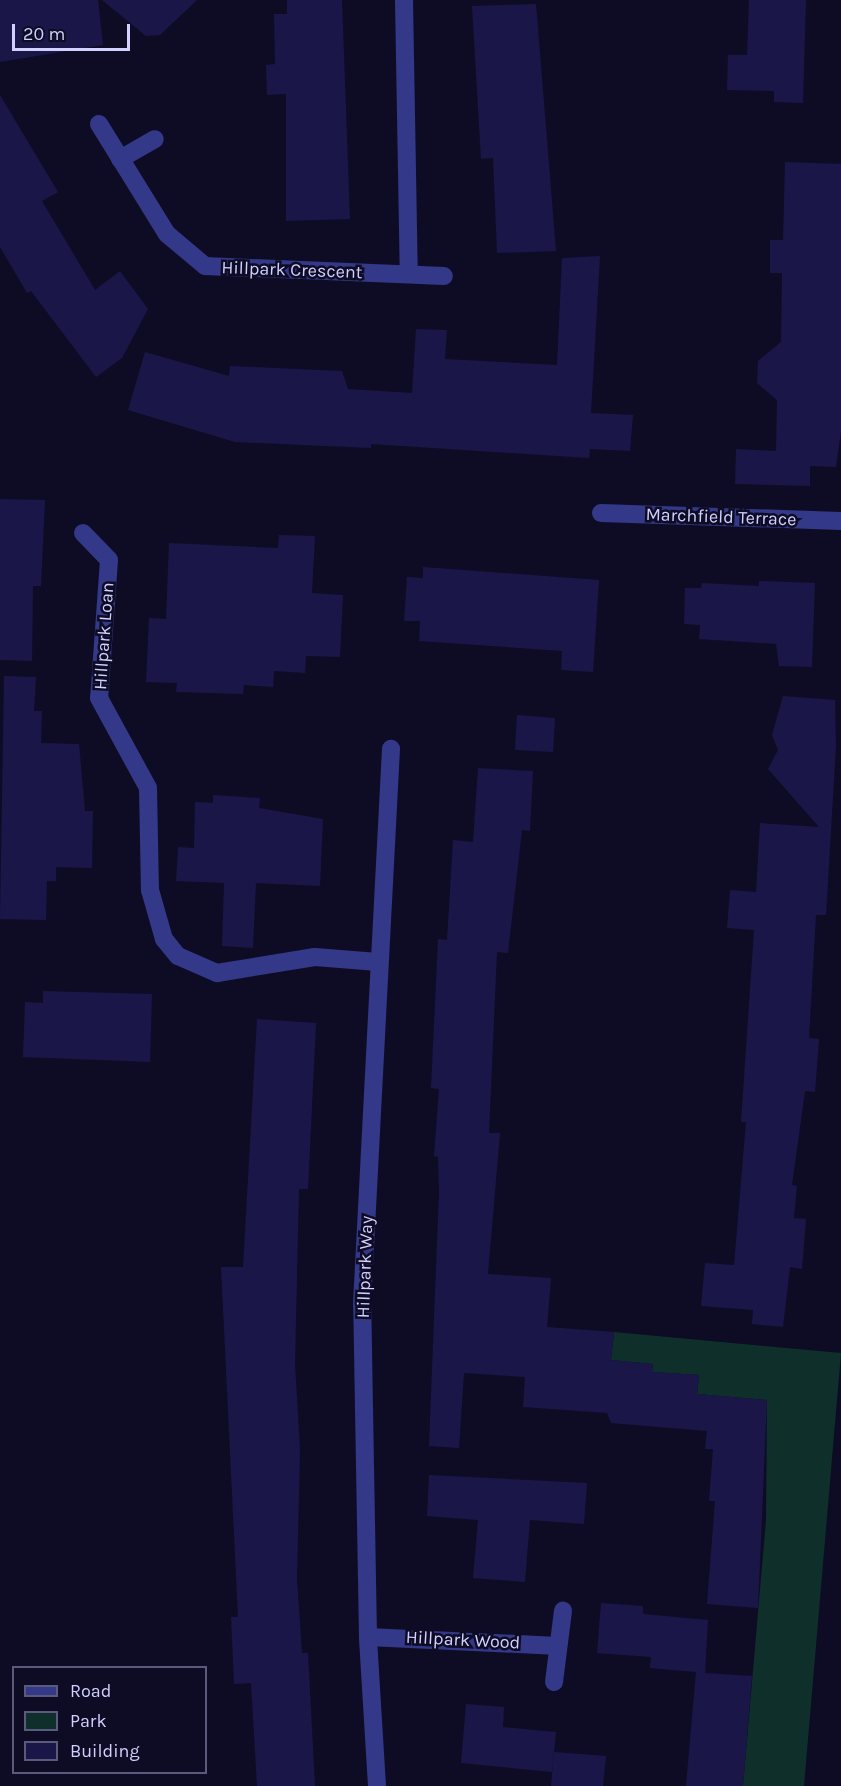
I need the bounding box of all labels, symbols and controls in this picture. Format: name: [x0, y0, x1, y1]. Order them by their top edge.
scale bar: [15, 12, 134, 50]
text: 20 m: [23, 23, 65, 45]
street label: Hillpark Crescent: [221, 257, 363, 283]
street label: Marchfield Terrace: [645, 504, 797, 530]
street label: Hillpark Loan: [89, 581, 119, 691]
street label: Hillpark Way: [352, 1215, 378, 1319]
street label: Hillpark Wood: [405, 1626, 521, 1654]
legend: [12, 1666, 207, 1774]
text: Road: [70, 1680, 111, 1702]
text: Park: [70, 1710, 107, 1732]
text: Building: [70, 1740, 140, 1762]

